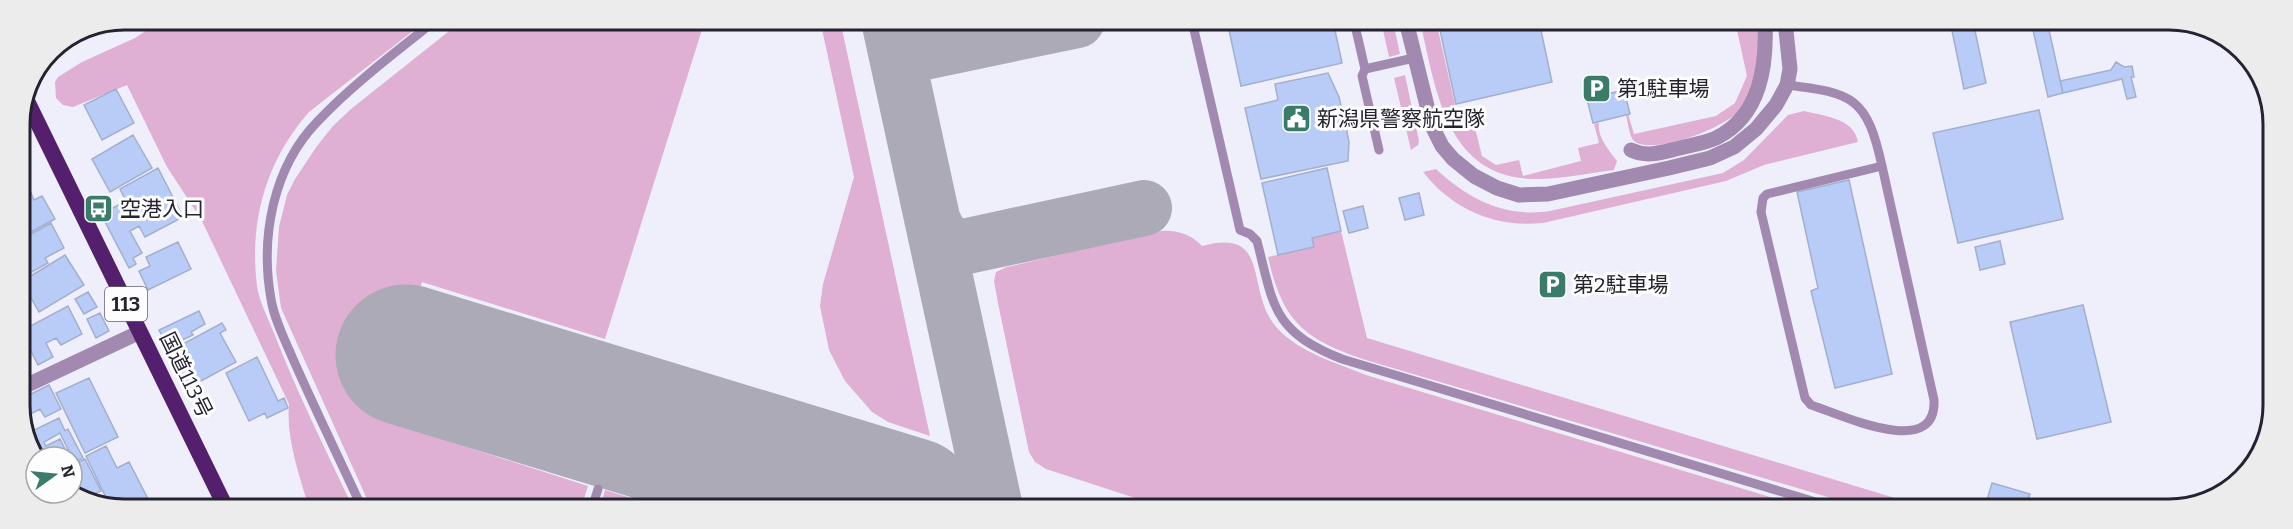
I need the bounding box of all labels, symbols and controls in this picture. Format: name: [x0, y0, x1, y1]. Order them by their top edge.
parking icon: 第1駐車場: [1580, 73, 1612, 105]
place label: 第1駐車場: [1617, 76, 1710, 102]
public building icon: 新潟県警察航空隊: [1280, 103, 1312, 135]
place label: 新潟県警察航空隊: [1317, 106, 1485, 132]
bus stop icon: 空港入口: [83, 193, 115, 225]
place label: 空港入口: [120, 196, 204, 222]
parking icon: 第2駐車場: [1536, 269, 1568, 301]
place label: 第2駐車場: [1573, 272, 1668, 298]
road number: 113: [105, 287, 147, 321]
street label: 国道113号: [154, 328, 218, 422]
north arrow: [24, 445, 84, 505]
text: N: [57, 463, 79, 480]

